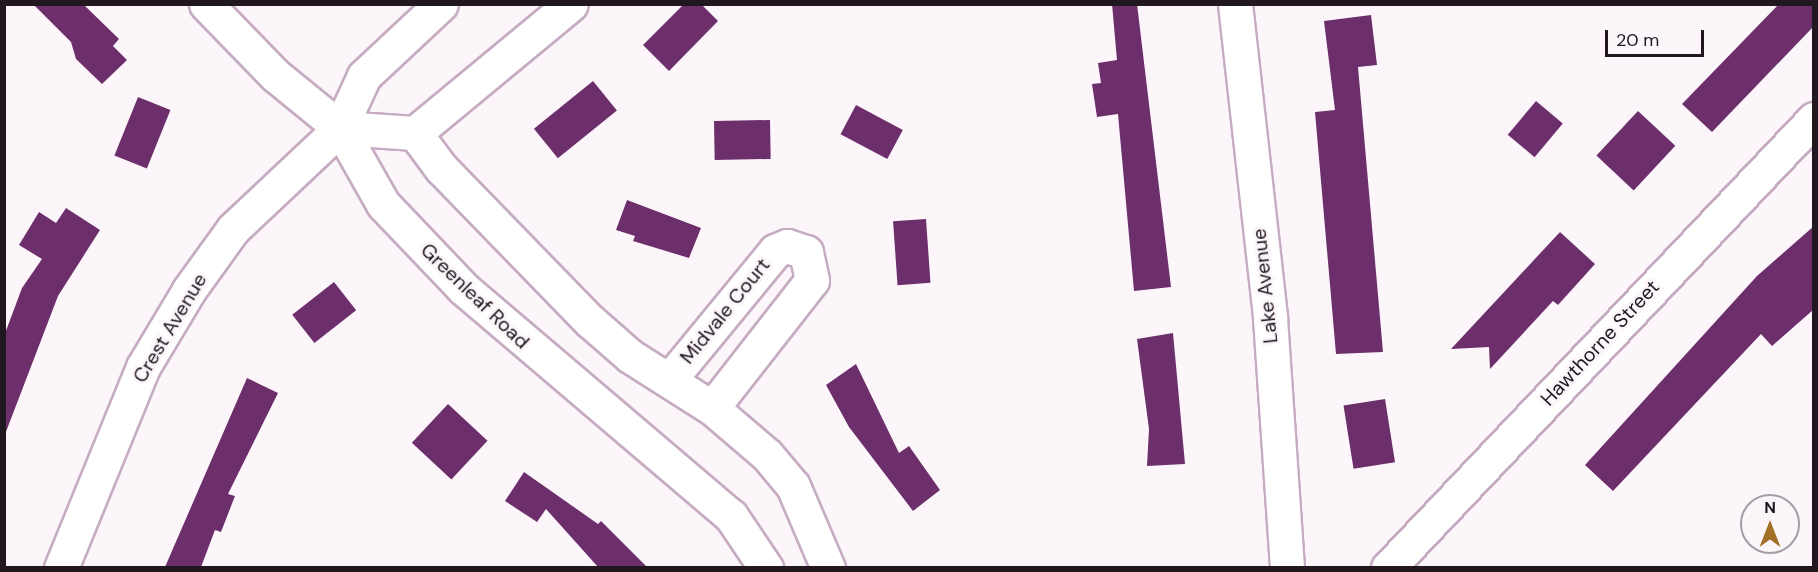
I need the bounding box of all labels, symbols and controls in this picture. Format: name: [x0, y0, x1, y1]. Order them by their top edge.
scale bar: [1608, 18, 1707, 56]
text: 20 m: [1616, 28, 1659, 52]
street label: Lake Avenue: [1247, 227, 1283, 345]
street label: Greenleaf Road: [416, 238, 534, 354]
street label: Midvale Court: [675, 253, 775, 369]
street label: Crest Avenue: [128, 269, 212, 387]
street label: Hawthorne Street: [1536, 275, 1664, 411]
north arrow: [1740, 494, 1800, 554]
text: N: [1764, 497, 1776, 518]

